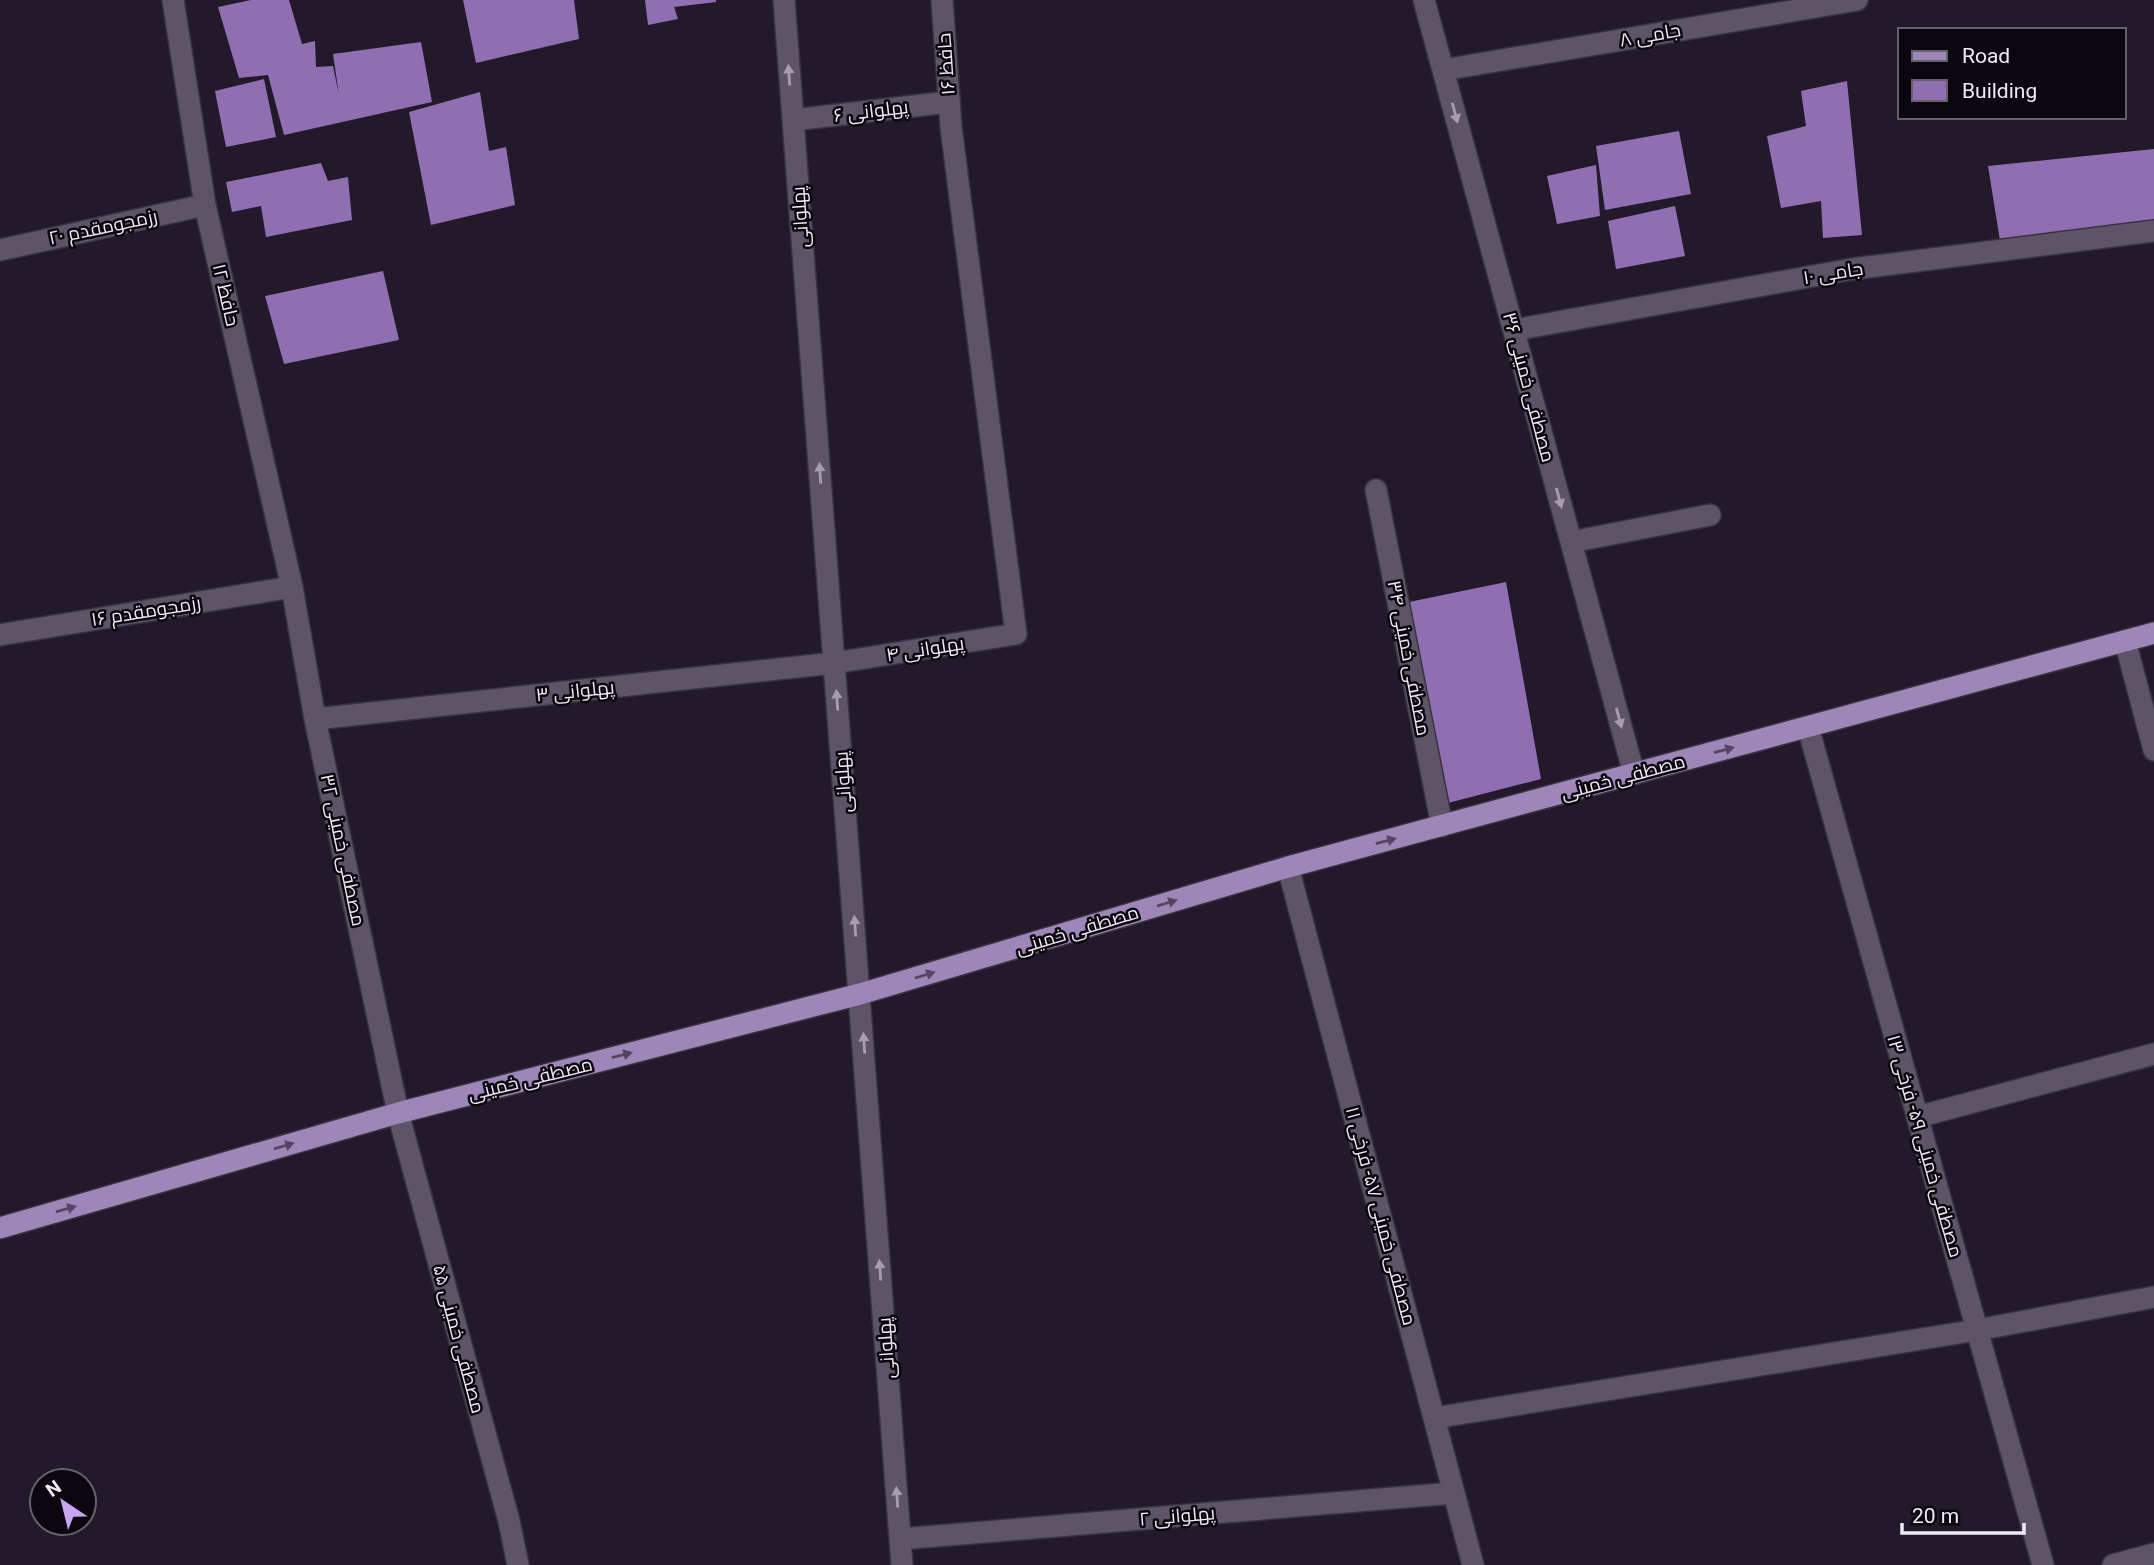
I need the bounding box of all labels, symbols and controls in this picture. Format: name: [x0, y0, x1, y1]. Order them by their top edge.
street label: جامی ۸: [1618, 18, 1682, 52]
legend: [1898, 28, 2126, 119]
street label: حافظ ۱۶: [932, 32, 960, 96]
text: Road: [1962, 44, 2010, 68]
one-way arrow: [784, 64, 795, 86]
text: Building: [1962, 79, 2037, 103]
street label: پهلوانی ۶: [832, 95, 910, 128]
one-way arrow: [1450, 102, 1461, 124]
street label: پهلوانی: [786, 185, 815, 248]
street label: رزمجومقدم ۲۰: [47, 204, 160, 252]
street label: جامی ۱۰: [1801, 257, 1865, 289]
street label: حافظ ۱۲: [208, 262, 244, 328]
street label: مصطفی خمینی ۳۶: [1498, 310, 1560, 464]
one-way arrow: [814, 461, 825, 483]
one-way arrow: [1554, 487, 1565, 509]
street label: مصطفی خمینی ۳۴: [1383, 578, 1435, 738]
street label: رزمجومقدم ۱۶: [90, 591, 203, 633]
street label: پهلوانی ۴: [884, 631, 966, 668]
street label: پهلوانی ۳: [535, 675, 616, 708]
one-way arrow: [831, 688, 842, 710]
one-way arrow: [1614, 707, 1625, 729]
one-way arrow: [1714, 744, 1735, 754]
street label: مصطفی خمینی: [1558, 749, 1688, 805]
street label: پهلوانی: [829, 750, 858, 813]
street label: مصطفی خمینی ۳۲: [316, 772, 370, 928]
one-way arrow: [1375, 835, 1397, 846]
one-way arrow: [1157, 897, 1178, 907]
street label: مصطفی خمینی: [1013, 900, 1141, 960]
one-way arrow: [849, 915, 860, 937]
one-way arrow: [915, 969, 936, 979]
one-way arrow: [858, 1032, 869, 1054]
street label: مصطفی خمینی ۵۹- فرخی ۱۳: [1882, 1032, 1968, 1260]
one-way arrow: [612, 1050, 633, 1060]
street label: مصطفی خمینی: [465, 1052, 595, 1106]
street label: مصطفی خمینی ۵۷- فرخی ۱۱: [1341, 1104, 1421, 1328]
one-way arrow: [273, 1140, 295, 1151]
one-way arrow: [55, 1204, 76, 1214]
one-way arrow: [874, 1259, 885, 1281]
street label: مصطفی خمینی ۵۵: [428, 1262, 490, 1416]
street label: پهلوانی: [872, 1316, 901, 1379]
north arrow: [28, 1467, 98, 1537]
text: N: [41, 1475, 66, 1502]
one-way arrow: [891, 1486, 902, 1508]
scale bar: [1902, 1492, 2024, 1536]
street label: پهلوانی ۲: [1138, 1501, 1216, 1532]
text: 20 m: [1912, 1504, 1959, 1528]

